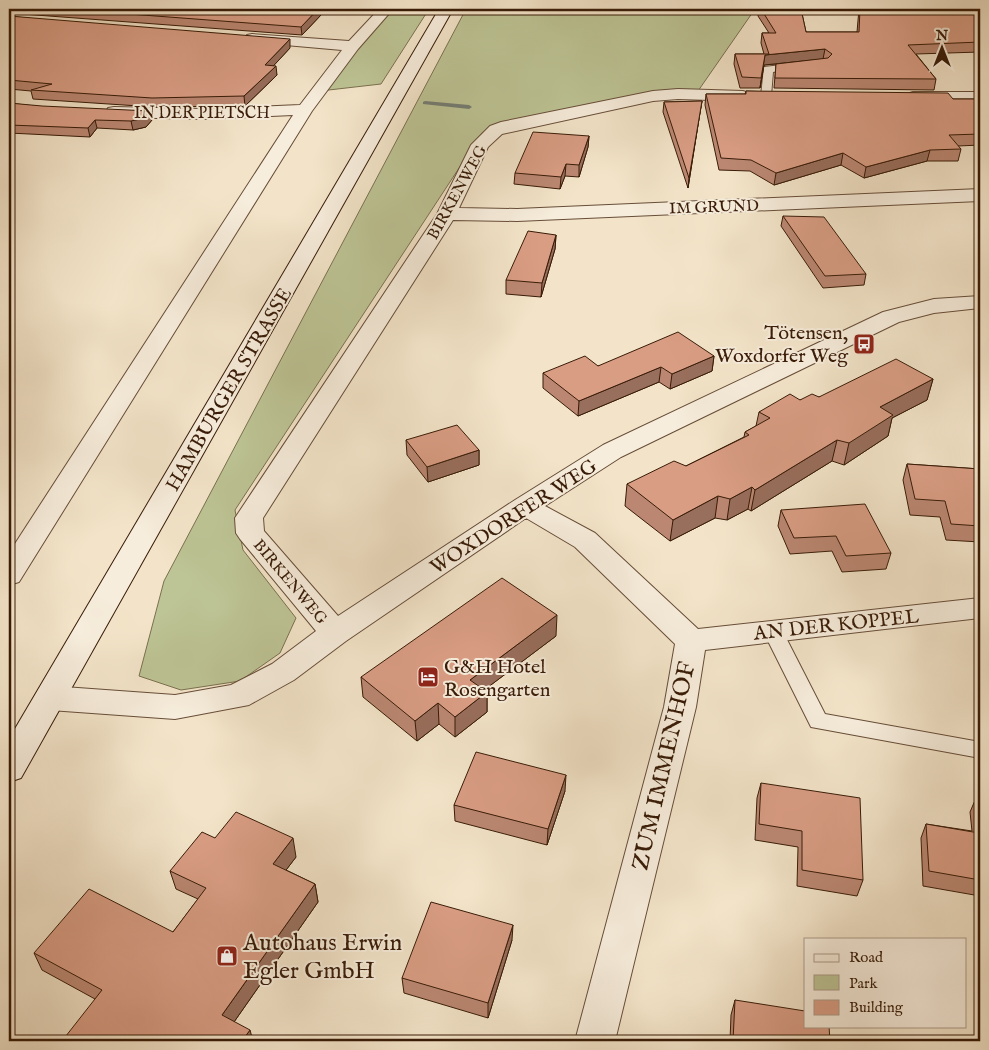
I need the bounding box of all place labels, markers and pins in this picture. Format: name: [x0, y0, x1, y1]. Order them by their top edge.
place label: Tötensen, Woxdorfer Weg: [715, 321, 849, 369]
bus stop icon: Tötensen, Woxdorfer Weg: [852, 332, 876, 356]
place label: G&H Hotel Rosengarten: [444, 655, 551, 703]
hotel icon: G&H Hotel Rosengarten: [416, 665, 440, 689]
place label: Autohaus Erwin Egler GmbH: [242, 928, 403, 987]
shop icon: Autohaus Erwin Egler GmbH: [215, 944, 239, 968]

